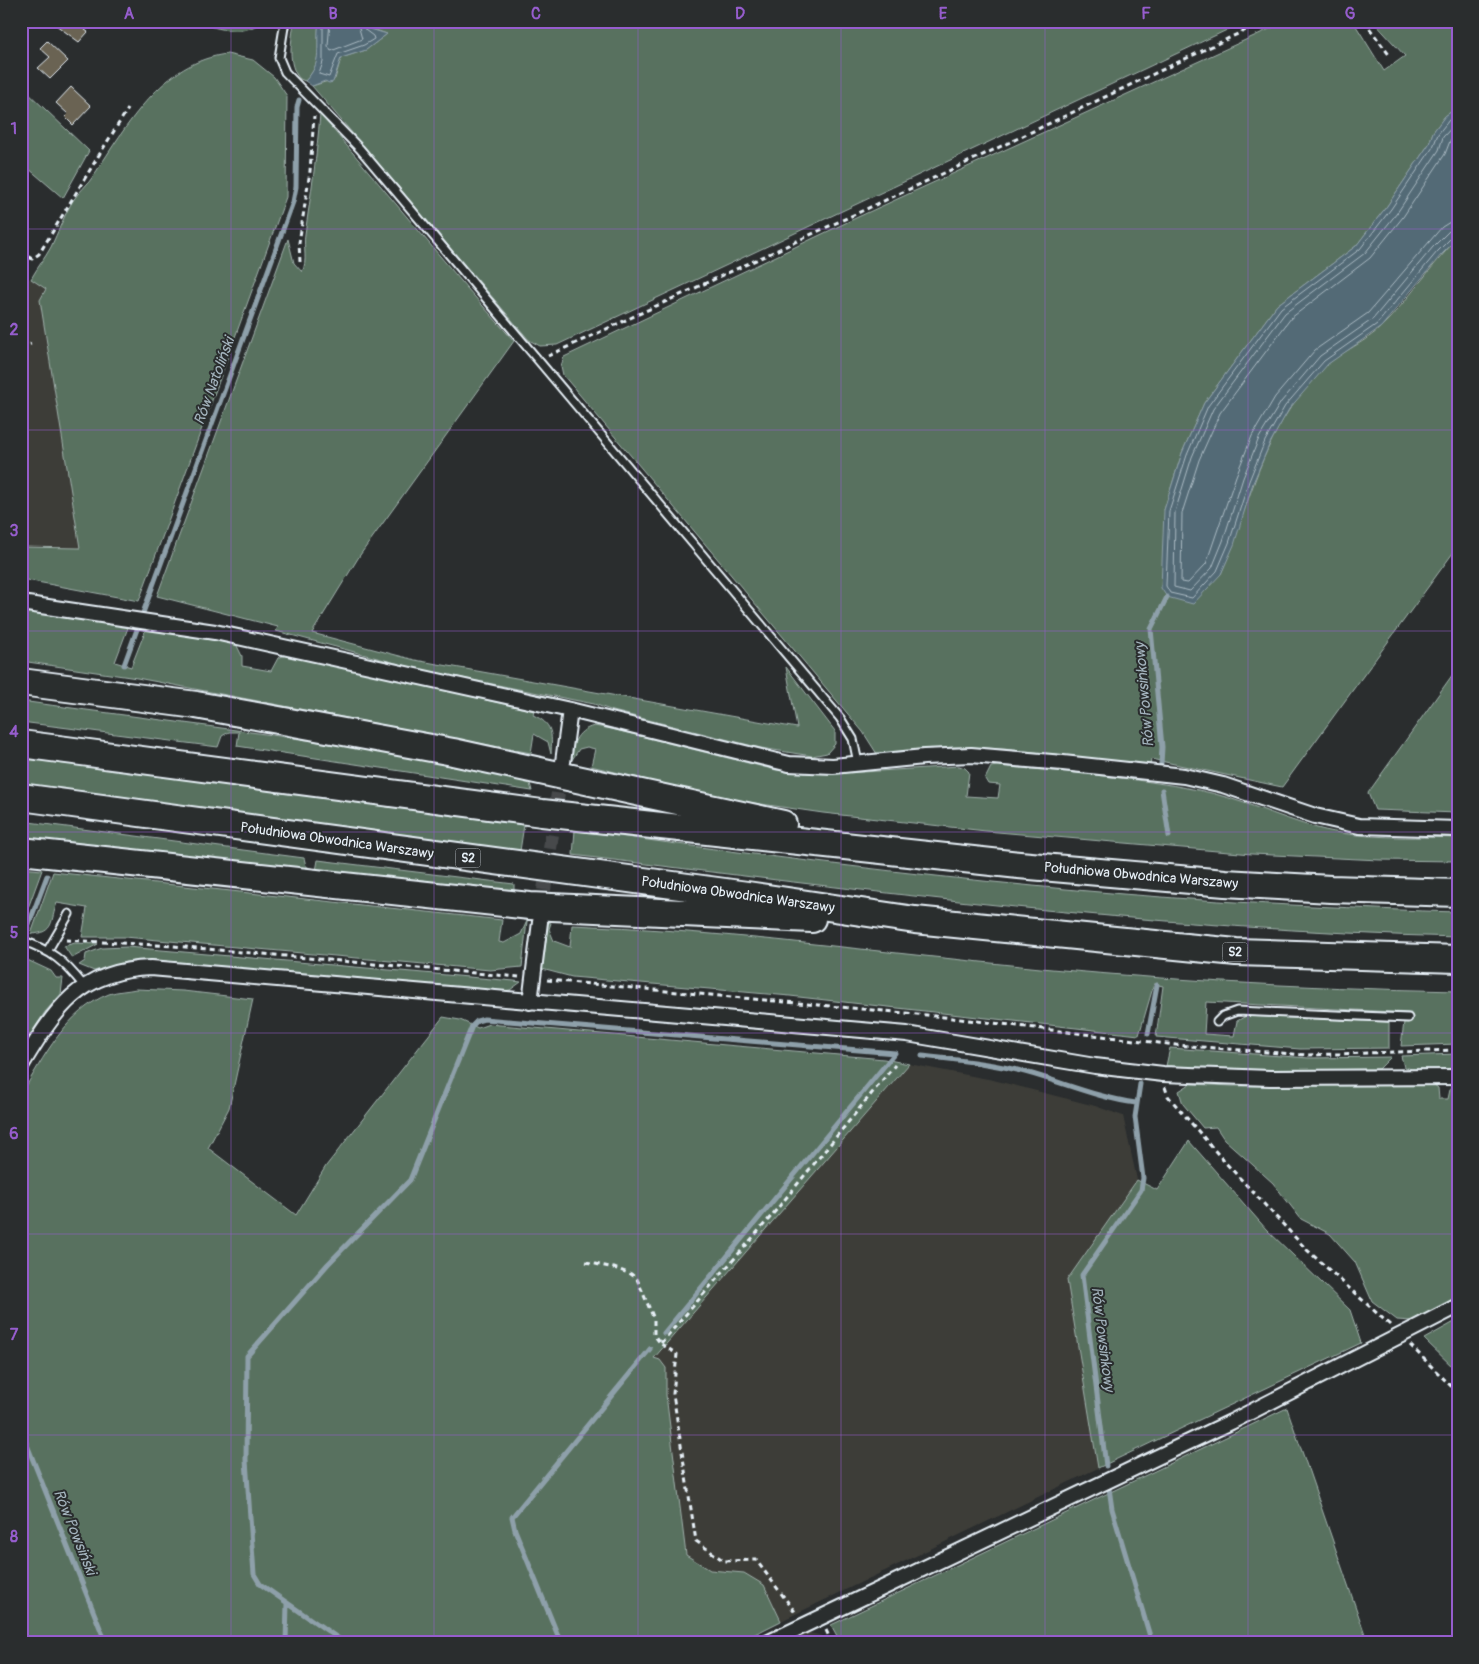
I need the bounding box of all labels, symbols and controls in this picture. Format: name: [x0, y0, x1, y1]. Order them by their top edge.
text: A: [124, 4, 135, 24]
text: B: [328, 4, 338, 24]
text: C: [531, 4, 541, 24]
text: D: [735, 4, 745, 24]
text: E: [939, 4, 948, 24]
text: F: [1141, 4, 1151, 24]
text: G: [1345, 4, 1356, 24]
text: 1: [11, 119, 17, 139]
text: 2: [10, 320, 19, 340]
water label: Rów Natoliński: [190, 333, 240, 427]
text: 3: [10, 521, 19, 541]
water label: Rów Powsinkowy: [1130, 639, 1159, 748]
text: 4: [9, 722, 19, 742]
street label: Południowa Obwodnica Warszawy: [239, 819, 435, 862]
road number: S2: [456, 848, 480, 868]
street label: Południowa Obwodnica Warszawy: [1043, 859, 1239, 892]
street label: Południowa Obwodnica Warszawy: [640, 873, 836, 916]
text: 5: [10, 923, 19, 943]
road number: S2: [1222, 942, 1248, 962]
text: 6: [9, 1124, 19, 1144]
water label: Rów Powsinkowy: [1087, 1286, 1119, 1395]
text: 7: [10, 1325, 19, 1345]
water label: Rów Powsiński: [49, 1487, 101, 1580]
text: 8: [10, 1527, 18, 1547]

